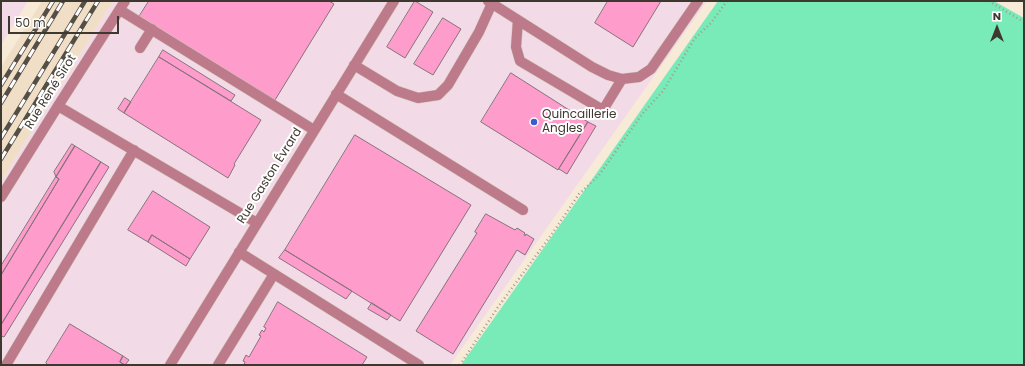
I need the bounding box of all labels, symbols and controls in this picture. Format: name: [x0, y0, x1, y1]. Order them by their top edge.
scale bar: [10, 8, 121, 34]
north arrow: [977, 8, 1017, 48]
text: N: [993, 8, 1001, 24]
text: 50 m: [15, 14, 46, 31]
street label: Rue René Sirot: [22, 52, 80, 132]
place label: Quincaillerie Angles: [542, 108, 616, 136]
marker: Quincaillerie Angles: [529, 117, 539, 127]
street label: Rue Gaston Évrard: [235, 125, 305, 227]

